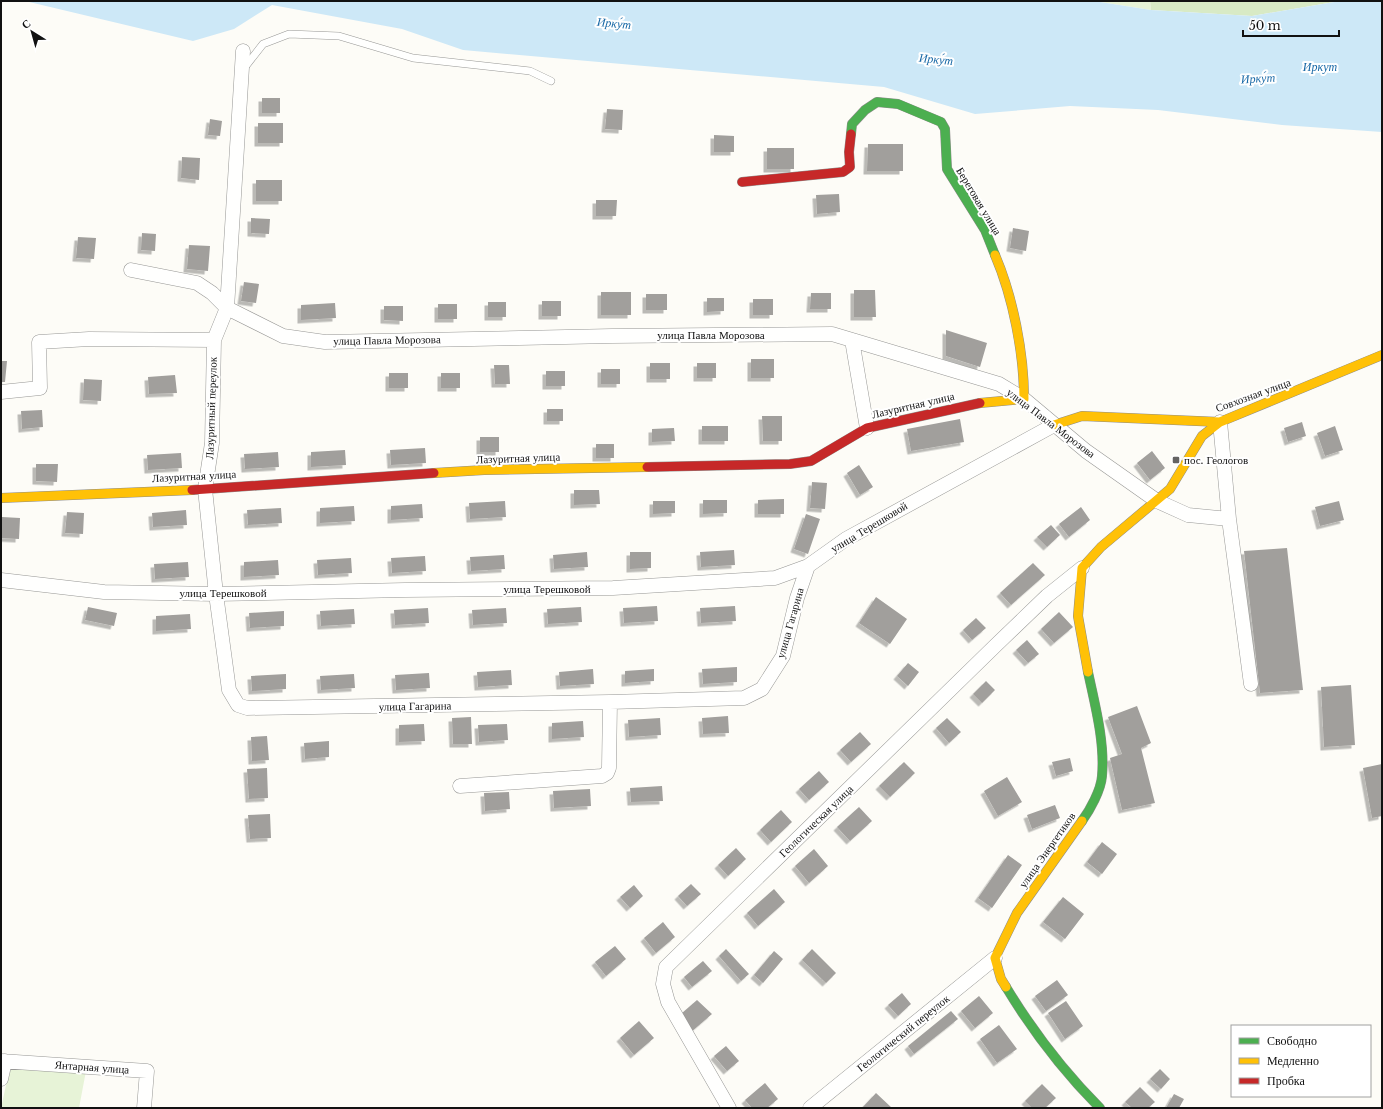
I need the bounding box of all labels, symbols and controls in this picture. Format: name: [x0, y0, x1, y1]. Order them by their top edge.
north arrow: [12, 12, 52, 52]
scale bar: [1243, 12, 1339, 38]
water label: Ирку́т: [595, 14, 632, 32]
text: С: [19, 16, 33, 32]
text: 50 m: [1249, 18, 1281, 33]
water label: Ирку́т: [917, 50, 954, 68]
water label: Иркут: [1302, 59, 1337, 74]
water label: Ирку́т: [1239, 70, 1276, 86]
street label: Береговая улица: [953, 165, 1005, 238]
street label: улица Павла Морозова: [657, 328, 765, 342]
street label: улица Павла Морозова: [333, 332, 441, 348]
street label: Лазуритный переулок: [202, 356, 220, 460]
street label: Совхозная улица: [1213, 375, 1293, 415]
street label: улица Павла Морозова: [1004, 385, 1098, 461]
street label: Лазуритная улица: [870, 389, 956, 421]
street label: Лазуритная улица: [476, 450, 560, 466]
place label: пос. Геологов: [1184, 453, 1248, 467]
marker: пос. Геологов: [1171, 455, 1181, 465]
street label: Лазуритная улица: [152, 467, 237, 485]
street label: улица Терешковой: [828, 499, 910, 555]
street label: улица Терешковой: [503, 582, 591, 596]
street label: улица Терешковой: [179, 586, 267, 600]
street label: улица Гагарина: [773, 586, 807, 660]
street label: улица Гагарина: [378, 698, 452, 714]
street label: Геологическая улица: [776, 782, 856, 860]
street label: улица Энергетиков: [1016, 809, 1078, 891]
street label: Геологический переулок: [854, 991, 953, 1075]
legend: [1231, 1025, 1371, 1097]
text: Свободно: [1267, 1033, 1317, 1048]
text: Медленно: [1267, 1053, 1319, 1068]
street label: Янтарная улица: [54, 1057, 130, 1077]
text: Пробка: [1267, 1073, 1305, 1088]

